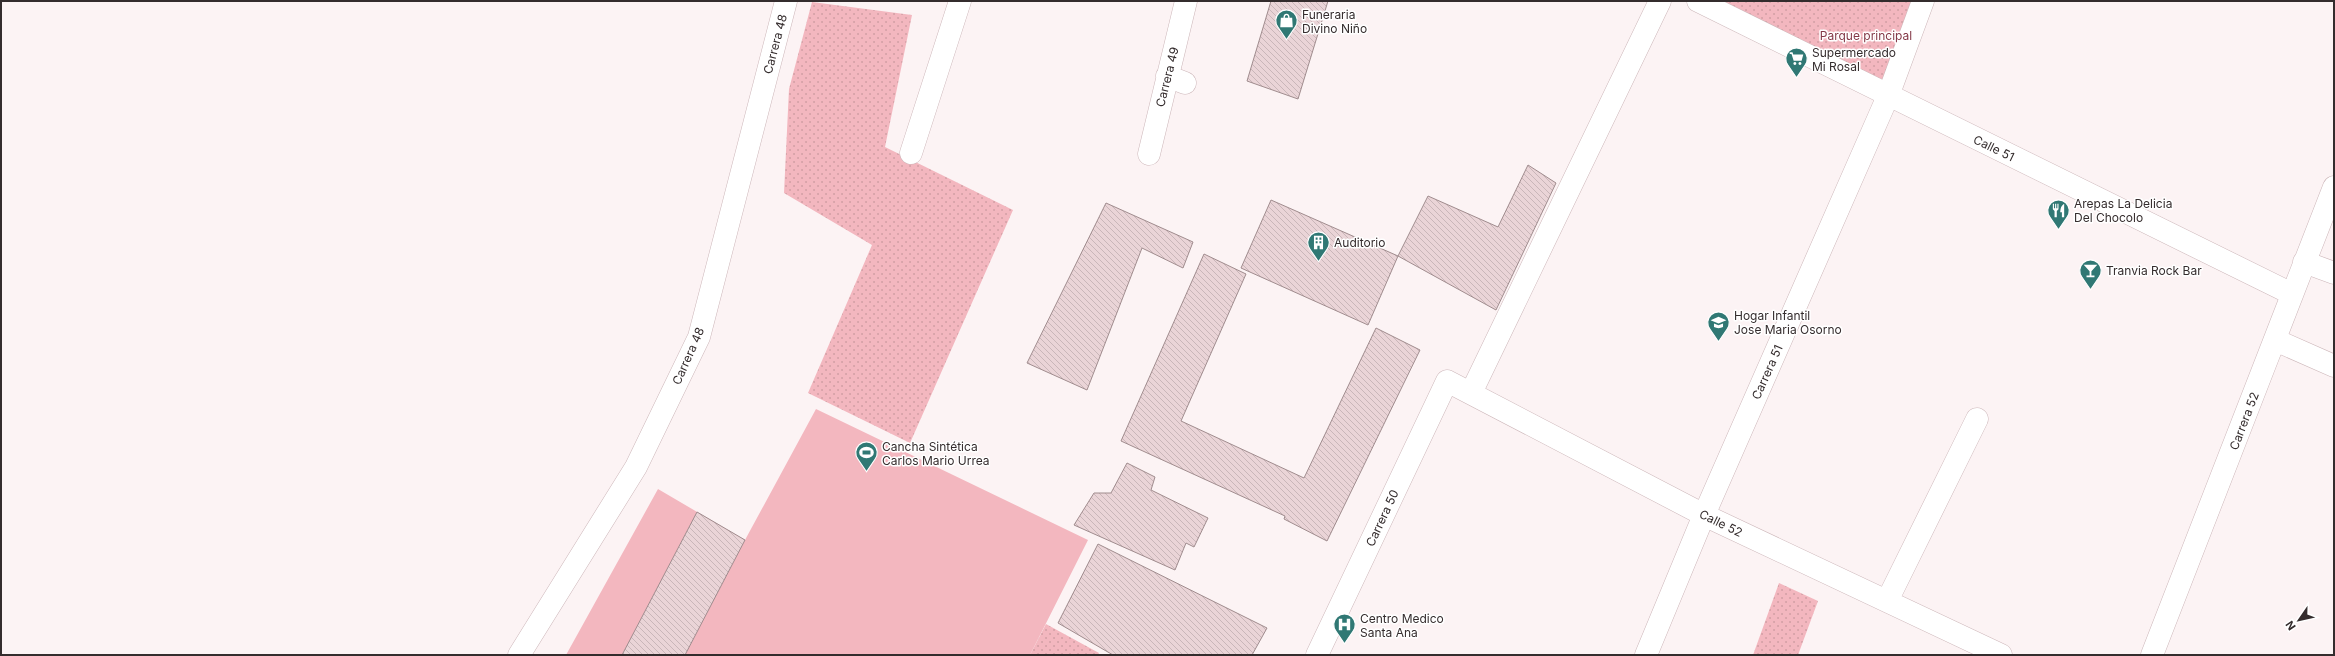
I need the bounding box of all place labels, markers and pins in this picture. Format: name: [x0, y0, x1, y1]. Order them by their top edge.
place label: Funeraria Divino Niño: [1302, 7, 1367, 36]
shop icon: Funeraria Divino Niño: [1274, 8, 1300, 41]
place label: Supermercado Mi Rosal: [1812, 45, 1896, 74]
supermarket icon: Supermercado Mi Rosal: [1783, 46, 1809, 79]
place label: Arepas La Delicia Del Chocolo: [2074, 196, 2172, 225]
restaurant icon: Arepas La Delicia Del Chocolo: [2045, 197, 2071, 230]
building icon: Auditorio: [1306, 229, 1332, 262]
place label: Auditorio: [1334, 235, 1385, 250]
bar icon: Tranvia Rock Bar: [2078, 257, 2104, 290]
place label: Tranvia Rock Bar: [2106, 263, 2202, 278]
place label: Hogar Infantil Jose Maria Osorno: [1734, 308, 1842, 337]
school or university icon: Hogar Infantil Jose Maria Osorno: [1706, 309, 1732, 342]
place label: Cancha Sintética Carlos Mario Urrea: [882, 439, 990, 468]
sports icon: Cancha Sintética Carlos Mario Urrea: [853, 440, 879, 473]
place label: Centro Medico Santa Ana: [1360, 611, 1444, 640]
hospital icon: Centro Medico Santa Ana: [1331, 612, 1357, 645]

